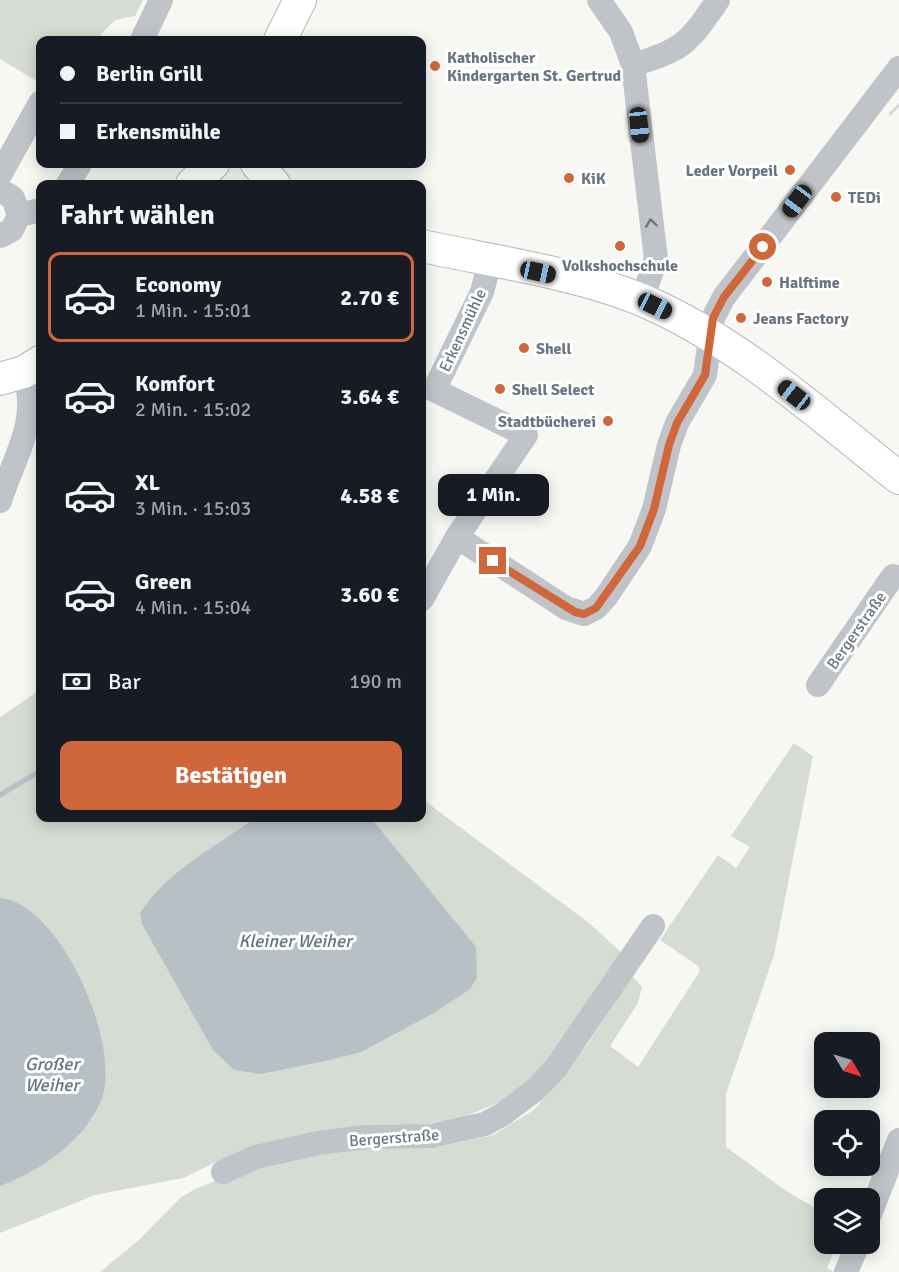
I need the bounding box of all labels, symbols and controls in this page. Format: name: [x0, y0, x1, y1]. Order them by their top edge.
place label: Katholischer Kindergarten St. Gertrud: [447, 48, 622, 86]
marker: Katholischer Kindergarten St. Gertrud: [428, 59, 442, 73]
text: Berlin Grill: [96, 60, 203, 87]
car: [628, 106, 650, 144]
text: Erkensmühle: [96, 118, 221, 145]
place label: Leder Vorpeil: [685, 161, 778, 181]
marker: Leder Vorpeil: [783, 163, 797, 177]
place label: KiK: [581, 169, 606, 189]
marker: KiK: [562, 171, 576, 185]
car: [779, 181, 815, 221]
place label: TEDi: [848, 188, 881, 208]
marker: TEDi: [829, 190, 843, 204]
text: Fahrt wählen: [60, 199, 215, 232]
one-way arrow: [646, 219, 658, 228]
route start: [749, 233, 776, 260]
marker: Volkshochschule: [613, 239, 627, 253]
place label: Volkshochschule: [562, 256, 678, 276]
car: [519, 259, 557, 285]
icon: car: [63, 270, 117, 324]
text: Economy: [135, 271, 221, 298]
place label: Halftime: [779, 273, 840, 293]
marker: Halftime: [760, 275, 774, 289]
text: 2.70 €: [340, 284, 399, 311]
street label: Erkensmühle: [435, 286, 491, 375]
car: [635, 290, 675, 322]
text: 1 Min. · 15:01: [135, 298, 251, 323]
place label: Jeans Factory: [753, 309, 849, 329]
marker: Jeans Factory: [734, 311, 748, 325]
place label: Shell: [536, 339, 571, 359]
marker: Shell: [517, 341, 531, 355]
icon: car: [63, 369, 117, 423]
text: Komfort: [135, 370, 215, 397]
car: [774, 377, 814, 413]
place label: Shell Select: [512, 380, 594, 400]
marker: Shell Select: [493, 382, 507, 396]
text: 3.64 €: [340, 383, 399, 410]
text: 2 Min. · 15:02: [135, 397, 251, 422]
place label: Stadtbücherei: [498, 412, 596, 432]
marker: Stadtbücherei: [601, 414, 615, 428]
icon: car: [63, 468, 117, 522]
text: XL: [135, 469, 160, 496]
callout: 1 Min.: [438, 474, 548, 516]
text: 4.58 €: [340, 482, 399, 509]
text: 1 Min.: [466, 482, 521, 507]
text: 3 Min. · 15:03: [135, 496, 251, 521]
route end: [479, 547, 506, 574]
icon: car: [63, 567, 117, 621]
text: Green: [135, 568, 192, 595]
text: 3.60 €: [340, 581, 399, 608]
street label: Bergerstraße: [823, 588, 891, 673]
text: 4 Min. · 15:04: [135, 595, 251, 620]
icon: cash: [60, 665, 93, 698]
text: Bar: [108, 668, 141, 695]
text: 190 m: [349, 669, 402, 694]
button: Bestätigen: [60, 741, 402, 810]
water label: Kleiner Weiher: [238, 930, 354, 952]
north arrow: [814, 1032, 880, 1098]
map controls: [814, 1032, 880, 1254]
water label: Großer Weiher: [25, 1053, 81, 1096]
button: locate: [814, 1110, 880, 1176]
street label: Bergerstraße: [348, 1125, 440, 1151]
button: layers: [814, 1188, 880, 1254]

